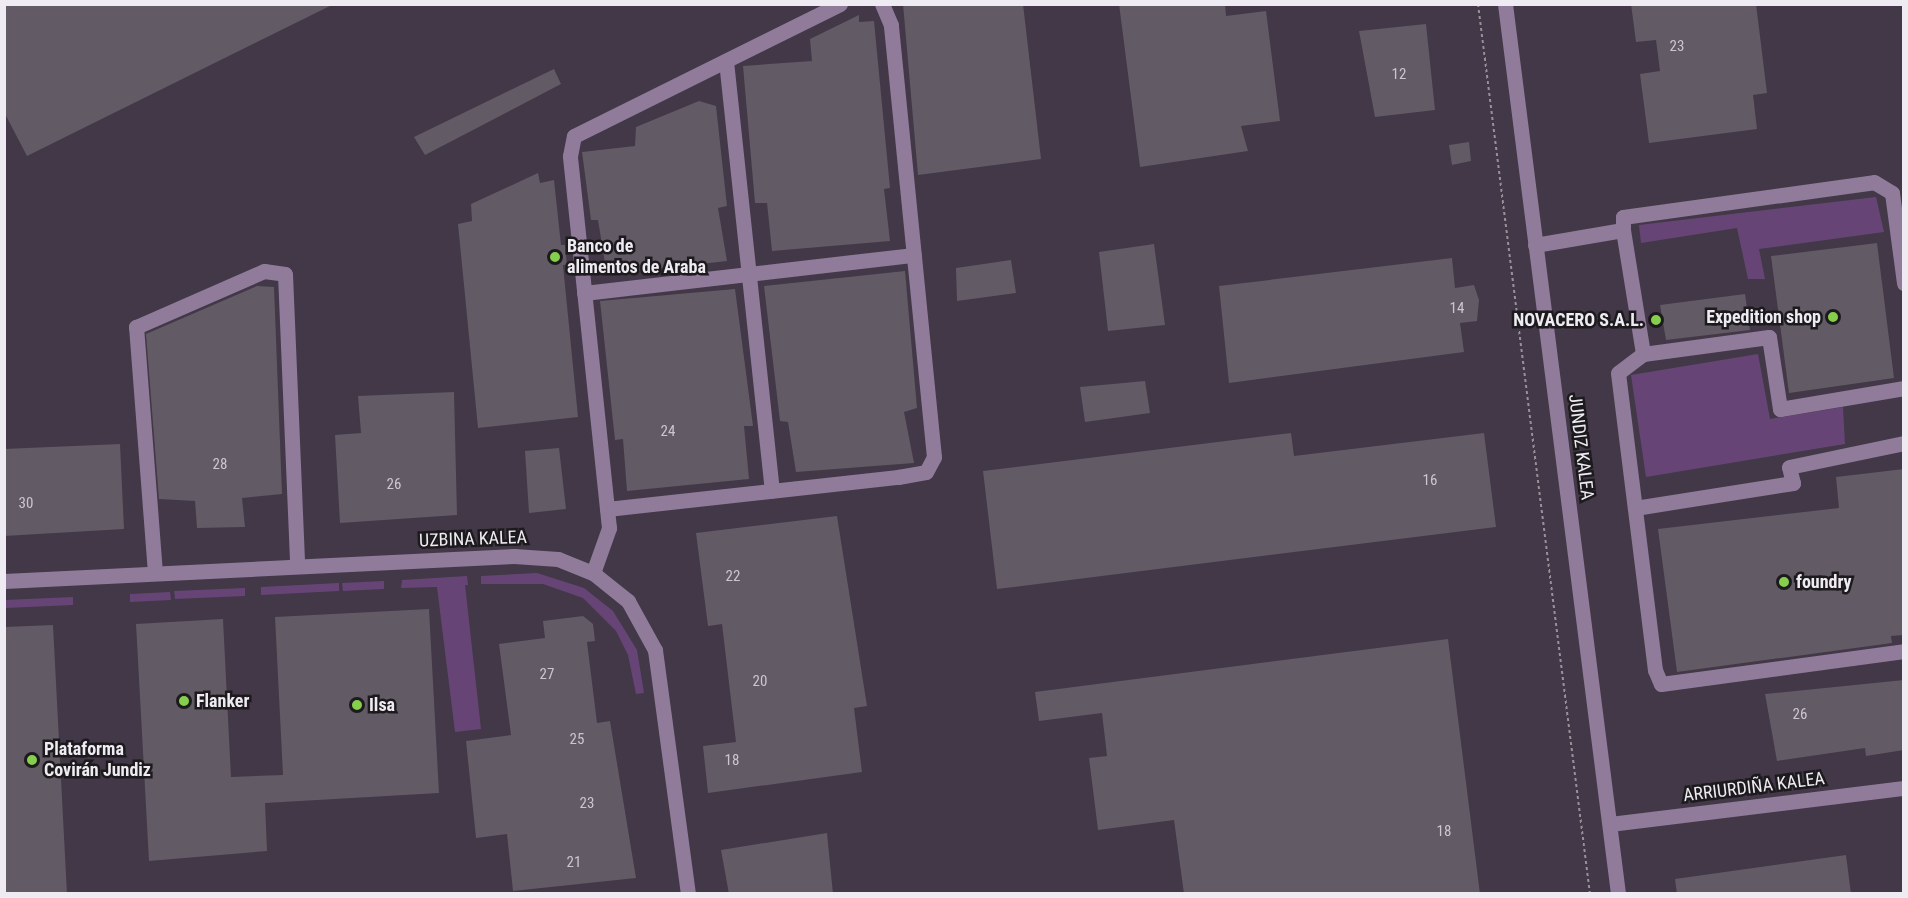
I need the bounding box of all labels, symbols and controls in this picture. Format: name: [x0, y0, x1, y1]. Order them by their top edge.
house number: 23: [1670, 38, 1684, 56]
house number: 12: [1392, 66, 1406, 84]
place label: Banco de alimentos de Araba: [567, 236, 706, 278]
marker: Banco de alimentos de Araba: [548, 250, 562, 264]
house number: 14: [1450, 300, 1464, 318]
place label: Expedition shop: [1706, 306, 1821, 328]
place label: NOVACERO S.A.L.: [1513, 309, 1644, 331]
marker: Expedition shop: [1826, 310, 1840, 324]
marker: NOVACERO S.A.L.: [1649, 313, 1663, 327]
street label: JUNDIZ KALEA: [1564, 393, 1598, 501]
house number: 24: [661, 423, 675, 441]
house number: 28: [213, 456, 227, 474]
house number: 16: [1423, 472, 1437, 490]
house number: 26: [387, 476, 401, 494]
house number: 30: [19, 495, 33, 513]
street label: UZBINA KALEA: [419, 526, 527, 552]
house number: 22: [726, 568, 740, 586]
place label: foundry: [1796, 571, 1852, 593]
marker: foundry: [1777, 575, 1791, 589]
house number: 27: [540, 666, 554, 684]
house number: 20: [753, 673, 767, 691]
place label: Flanker: [196, 690, 249, 712]
marker: Flanker: [177, 694, 191, 708]
place label: Ilsa: [369, 694, 395, 716]
marker: Ilsa: [350, 698, 364, 712]
house number: 26: [1793, 706, 1807, 724]
house number: 25: [570, 731, 584, 749]
place label: Plataforma Covirán Jundiz: [44, 739, 151, 782]
house number: 18: [725, 752, 739, 770]
marker: Plataforma Covirán Jundiz: [25, 753, 39, 767]
street label: ARRIURDIÑA KALEA: [1682, 768, 1826, 806]
house number: 23: [580, 795, 594, 813]
house number: 18: [1437, 823, 1451, 841]
house number: 21: [567, 854, 581, 872]

